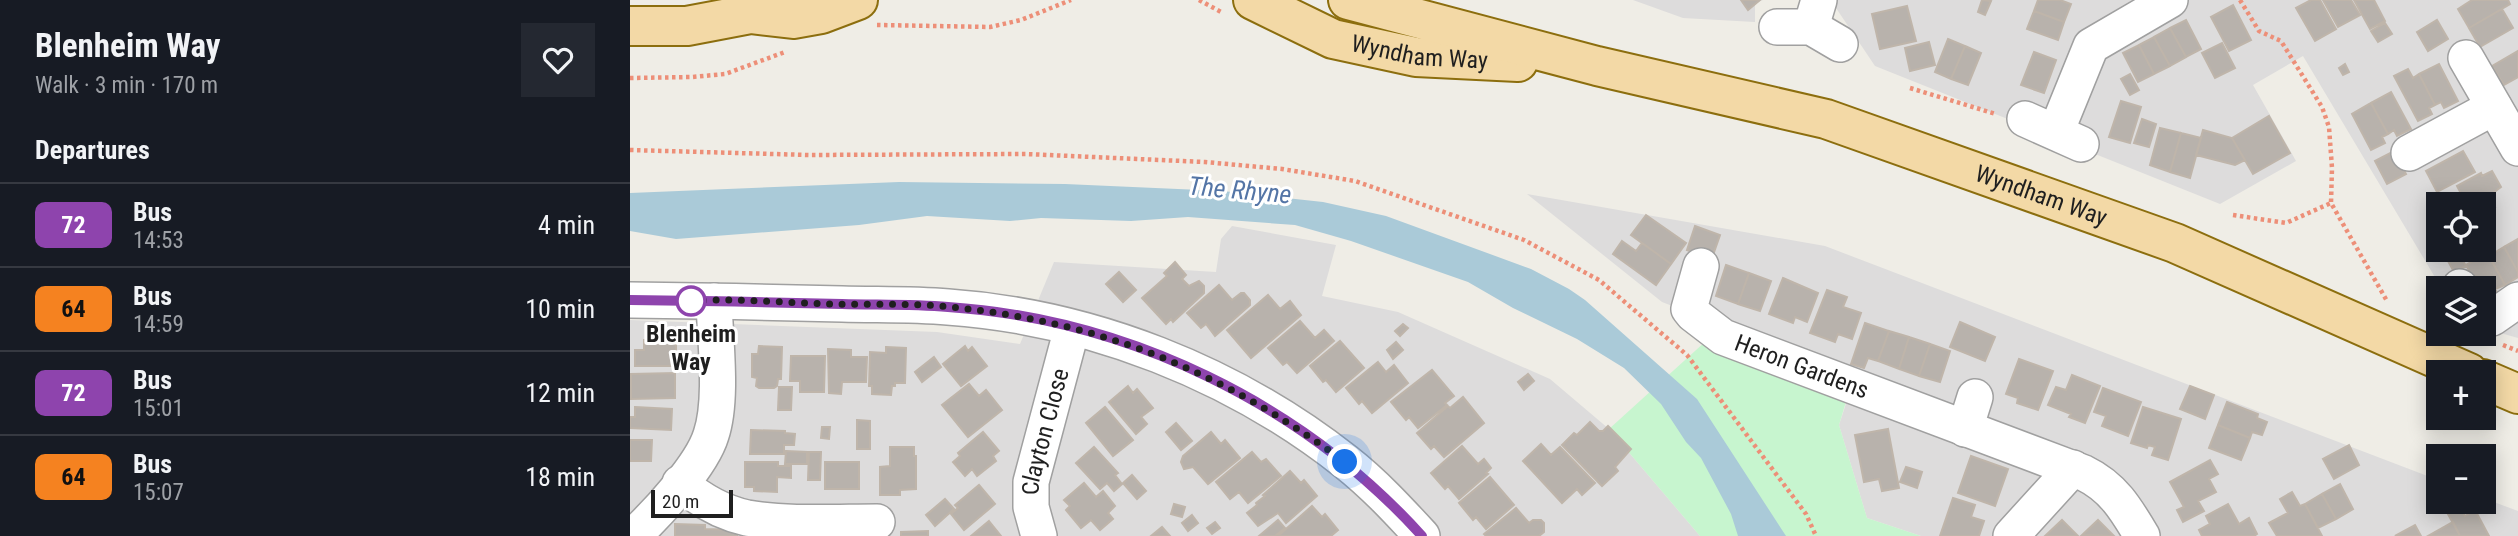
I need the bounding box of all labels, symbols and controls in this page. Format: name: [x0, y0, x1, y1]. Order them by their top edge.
button: heart: [521, 23, 595, 97]
text: Blenheim Way: [35, 26, 221, 65]
street label: Wyndham Way: [1349, 29, 1489, 75]
text: Walk · 3 min · 170 m: [35, 72, 218, 99]
text: Departures: [35, 135, 150, 165]
street label: Wyndham Way: [1972, 159, 2111, 232]
water label: The Rhyne: [1187, 171, 1293, 209]
map controls: [2426, 192, 2496, 514]
button: locate: [2426, 192, 2496, 262]
text: Bus: [133, 197, 172, 227]
text: 4 min: [538, 210, 595, 240]
text: 72: [61, 211, 86, 239]
text: 14:53: [133, 227, 184, 254]
button: layers: [2426, 276, 2496, 346]
text: Bus: [133, 281, 172, 311]
marker: Blenheim Way: [676, 286, 706, 316]
text: 10 min: [525, 294, 595, 324]
text: 64: [61, 295, 86, 323]
text: 14:59: [133, 311, 184, 338]
place label: Blenheim Way: [646, 320, 736, 376]
street label: Heron Gardens: [1731, 329, 1873, 405]
button: +: [2426, 360, 2496, 430]
text: Bus: [133, 365, 172, 395]
street label: Clayton Close: [1017, 365, 1075, 495]
text: 12 min: [525, 378, 595, 408]
text: 72: [61, 379, 86, 407]
text: 15:01: [133, 395, 184, 422]
your location: [1327, 444, 1362, 479]
button: −: [2426, 444, 2496, 514]
text: Bus: [133, 449, 172, 479]
text: 18 min: [525, 462, 595, 492]
text: 64: [61, 463, 86, 491]
text: 15:07: [133, 479, 184, 506]
scale bar: [651, 487, 733, 519]
text: 20 m: [662, 490, 699, 513]

